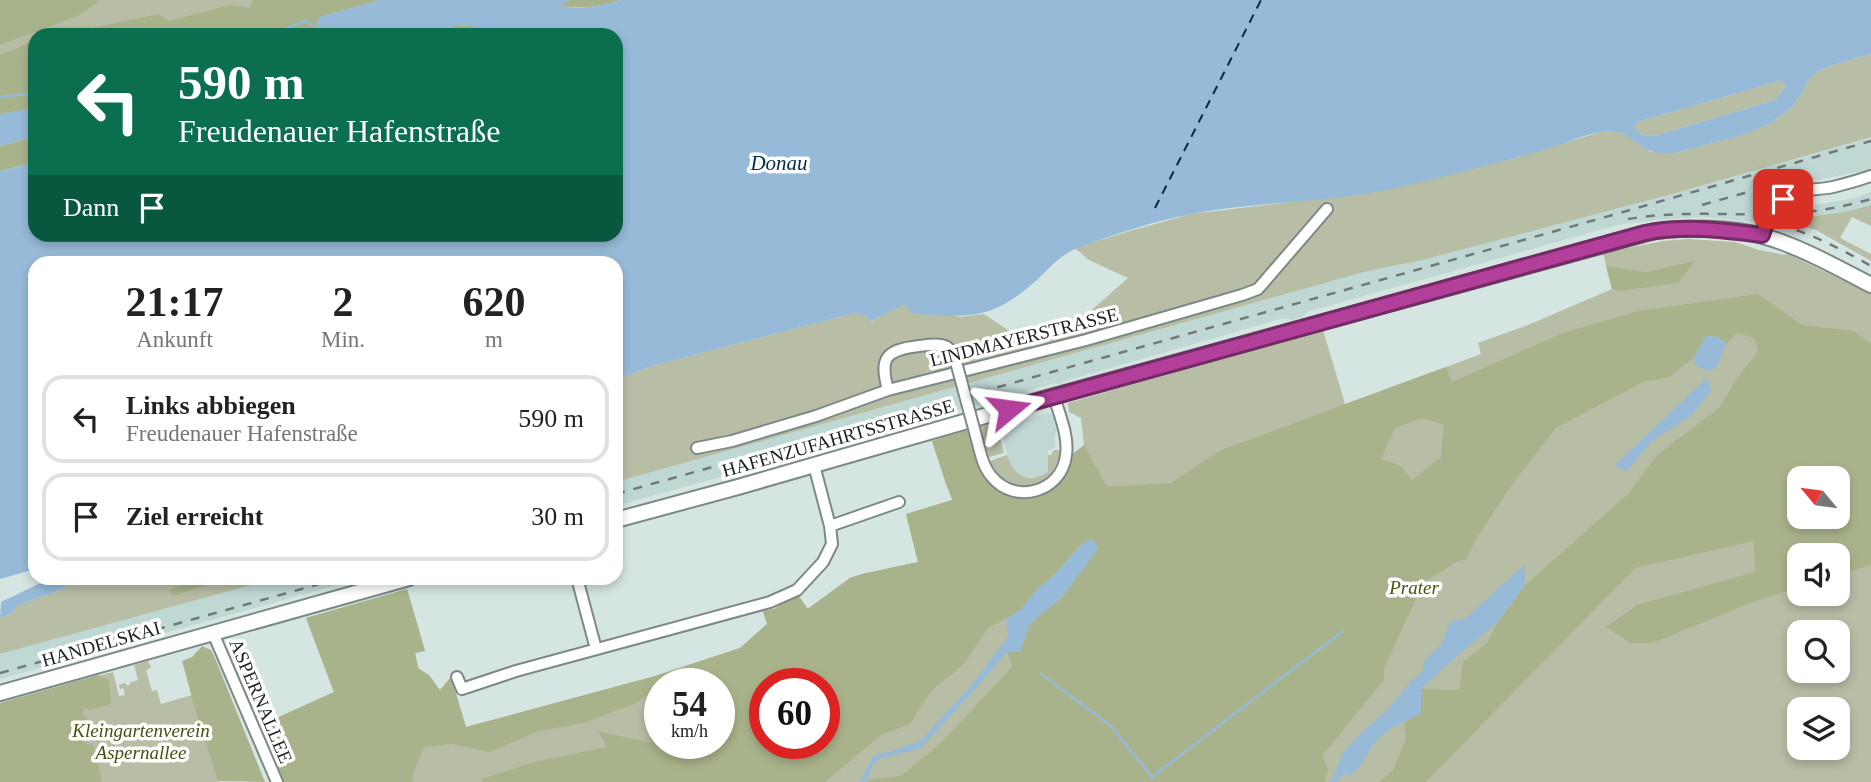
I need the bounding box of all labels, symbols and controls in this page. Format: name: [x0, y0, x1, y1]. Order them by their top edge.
text: 590 m: [178, 55, 305, 110]
icon: left: [63, 56, 154, 147]
text: Freudenauer Hafenstraße: [178, 113, 501, 149]
water label: Donau: [749, 151, 808, 175]
pin: [1753, 169, 1813, 229]
icon: arrive: [1764, 180, 1802, 218]
icon: arrive: [133, 189, 171, 227]
text: Dann: [63, 193, 119, 222]
text: 21:17: [125, 279, 223, 325]
text: 2: [332, 279, 353, 325]
text: 620: [463, 279, 526, 325]
street label: LINDMAYERSTRASSE: [928, 303, 1120, 371]
text: Ankunft: [136, 327, 213, 352]
text: Min.: [321, 327, 365, 352]
text: m: [485, 327, 503, 352]
position arrow: [972, 372, 1046, 446]
text: Links abbiegen: [126, 391, 296, 420]
street label: HAFENZUFAHRTSSTRASSE: [720, 395, 956, 481]
icon: left: [67, 400, 105, 438]
text: 590 m: [518, 404, 584, 433]
text: Freudenauer Hafenstraße: [126, 421, 358, 446]
north arrow: [1787, 466, 1850, 528]
map controls: [1787, 466, 1850, 760]
icon: arrive: [67, 498, 105, 536]
text: Ziel erreicht: [126, 502, 263, 531]
text: 30 m: [531, 502, 584, 531]
button: sound: [1787, 543, 1850, 606]
park label: Prater: [1388, 577, 1439, 598]
street label: HANDELSKAI: [39, 617, 163, 671]
button: search: [1787, 620, 1850, 683]
street label: ASPERNALLEE: [225, 636, 297, 766]
speed limit sign: 60: [749, 668, 840, 759]
text: 54: [672, 685, 707, 724]
button: layers: [1787, 697, 1850, 760]
park label: Kleingartenverein Aspernallee: [71, 720, 210, 763]
text: km/h: [671, 721, 708, 741]

